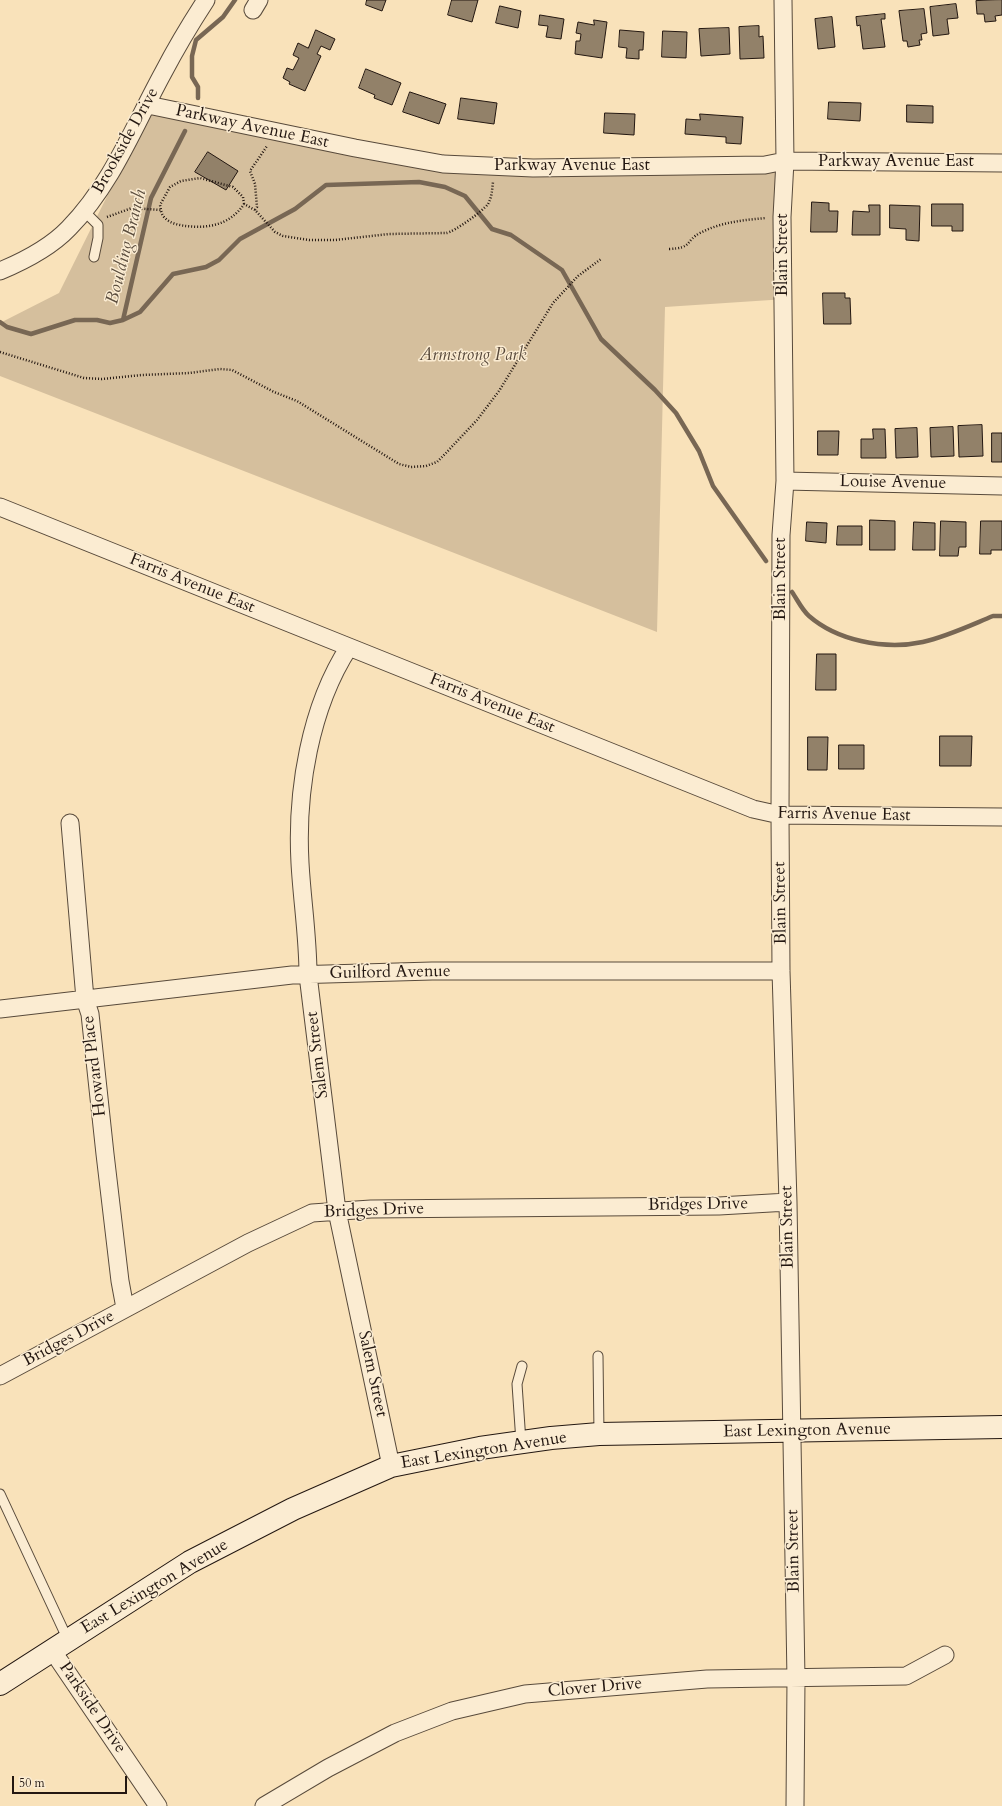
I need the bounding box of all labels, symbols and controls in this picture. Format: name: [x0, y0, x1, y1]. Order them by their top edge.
street label: Brookside Drive: [88, 84, 164, 198]
street label: Parkway Avenue East: [174, 101, 330, 153]
street label: Parkway Avenue East: [818, 152, 974, 172]
street label: Parkway Avenue East: [494, 156, 650, 176]
water label: Boulding Branch: [102, 187, 152, 307]
street label: Blain Street: [773, 213, 793, 297]
park label: Armstrong Park: [419, 346, 527, 366]
street label: Louise Avenue: [839, 472, 947, 494]
street label: Blain Street: [771, 537, 791, 621]
street label: Farris Avenue East: [126, 550, 258, 618]
street label: Farris Avenue East: [426, 670, 558, 738]
street label: Farris Avenue East: [777, 804, 911, 826]
street label: Blain Street: [770, 861, 792, 945]
street label: Guilford Avenue: [329, 962, 451, 984]
street label: Salem Street: [303, 1010, 333, 1100]
street label: Howard Place: [79, 1014, 111, 1118]
street label: Blain Street: [777, 1185, 799, 1269]
street label: Bridges Drive: [648, 1194, 748, 1216]
street label: Bridges Drive: [324, 1199, 424, 1223]
street label: Bridges Drive: [20, 1306, 118, 1372]
street label: Salem Street: [353, 1329, 391, 1419]
street label: East Lexington Avenue: [723, 1419, 891, 1443]
street label: East Lexington Avenue: [400, 1428, 568, 1474]
street label: Blain Street: [783, 1509, 805, 1593]
street label: East Lexington Avenue: [78, 1535, 232, 1639]
street label: Parkside Drive: [54, 1659, 130, 1757]
street label: Clover Drive: [547, 1674, 643, 1702]
scale bar: [14, 1768, 129, 1794]
text: 50 m: [19, 1775, 45, 1791]

